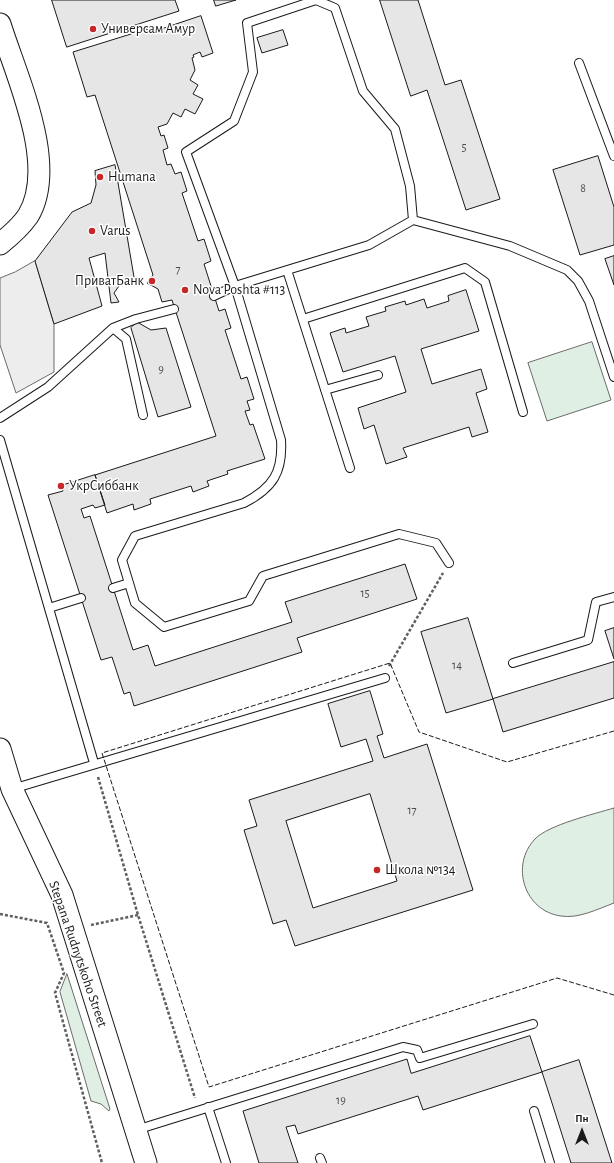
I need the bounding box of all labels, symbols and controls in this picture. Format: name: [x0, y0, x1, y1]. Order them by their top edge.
place label: Универсам Амур: [101, 21, 195, 37]
marker: Универсам Амур: [88, 24, 98, 34]
house number: 5: [461, 140, 467, 154]
place label: Humana: [108, 169, 156, 185]
marker: Humana: [95, 172, 105, 182]
house number: 8: [580, 181, 586, 195]
place label: Varus: [100, 223, 130, 239]
marker: Varus: [87, 226, 97, 236]
house number: 7: [175, 262, 181, 276]
place label: ПриватБанк: [75, 273, 144, 289]
marker: ПриватБанк: [147, 276, 157, 286]
place label: Nova Poshta #113: [193, 282, 285, 298]
marker: Nova Poshta #113: [180, 285, 190, 295]
house number: 9: [158, 362, 164, 376]
place label: УкрСиббанк: [69, 478, 139, 494]
marker: УкрСиббанк: [56, 481, 66, 491]
house number: 15: [360, 586, 370, 600]
house number: 14: [452, 658, 462, 672]
house number: 17: [407, 803, 417, 817]
place label: Школа №134: [385, 862, 456, 878]
marker: Школа №134: [372, 865, 382, 875]
street label: Stepana Rudnytskoho Street: [45, 879, 111, 1029]
house number: 19: [336, 1093, 346, 1107]
north arrow: [562, 1111, 602, 1151]
text: Пн: [575, 1113, 589, 1124]

